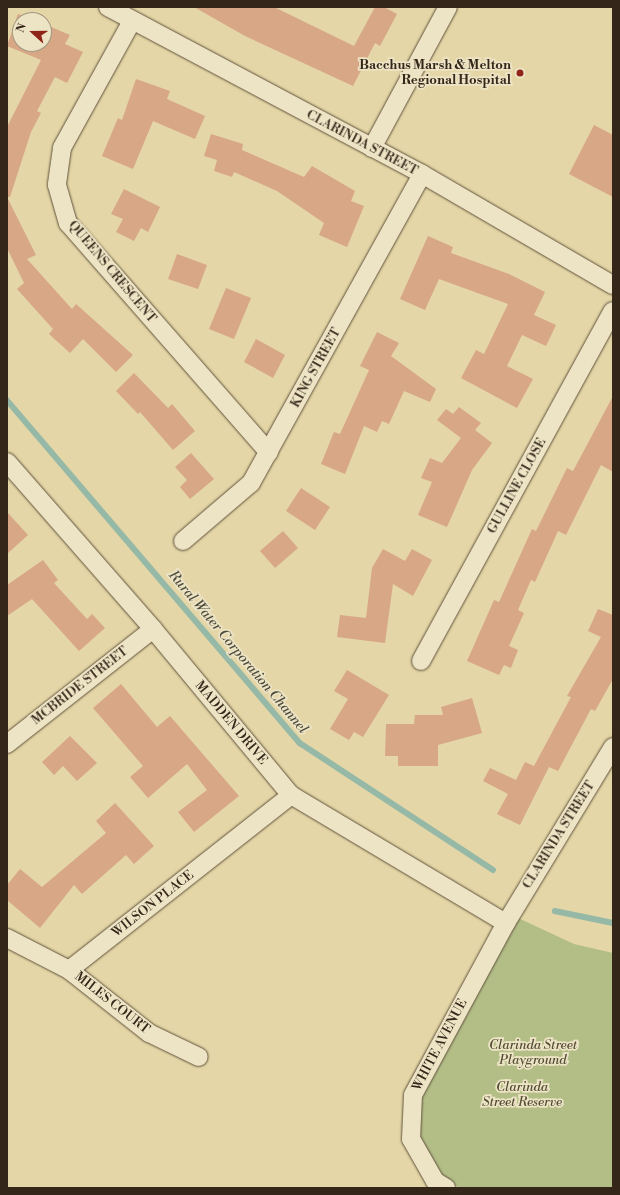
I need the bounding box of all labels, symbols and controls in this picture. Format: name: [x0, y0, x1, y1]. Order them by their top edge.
north arrow: [12, 12, 52, 52]
text: N: [14, 21, 30, 35]
place label: Bacchus Marsh & Melton Regional Hospital: [359, 58, 511, 89]
marker: Bacchus Marsh & Melton Regional Hospital: [514, 67, 526, 79]
street label: CLARINDA STREET: [304, 107, 420, 179]
street label: QUEENS CRESCENT: [65, 218, 159, 326]
street label: KING STREET: [288, 325, 344, 411]
street label: GULLINE CLOSE: [484, 436, 550, 536]
water label: Rural Water Corporation Channel: [165, 567, 311, 737]
street label: MCBRIDE STREET: [29, 644, 131, 728]
street label: MADDEN DRIVE: [192, 678, 270, 768]
street label: CLARINDA STREET: [520, 778, 598, 892]
street label: WILSON PLACE: [109, 867, 197, 941]
street label: MILES COURT: [71, 969, 153, 1037]
street label: WHITE AVENUE: [409, 996, 471, 1094]
park label: Clarinda Street Playground: [489, 1038, 577, 1069]
park label: Clarinda Street Reserve: [482, 1080, 562, 1111]

